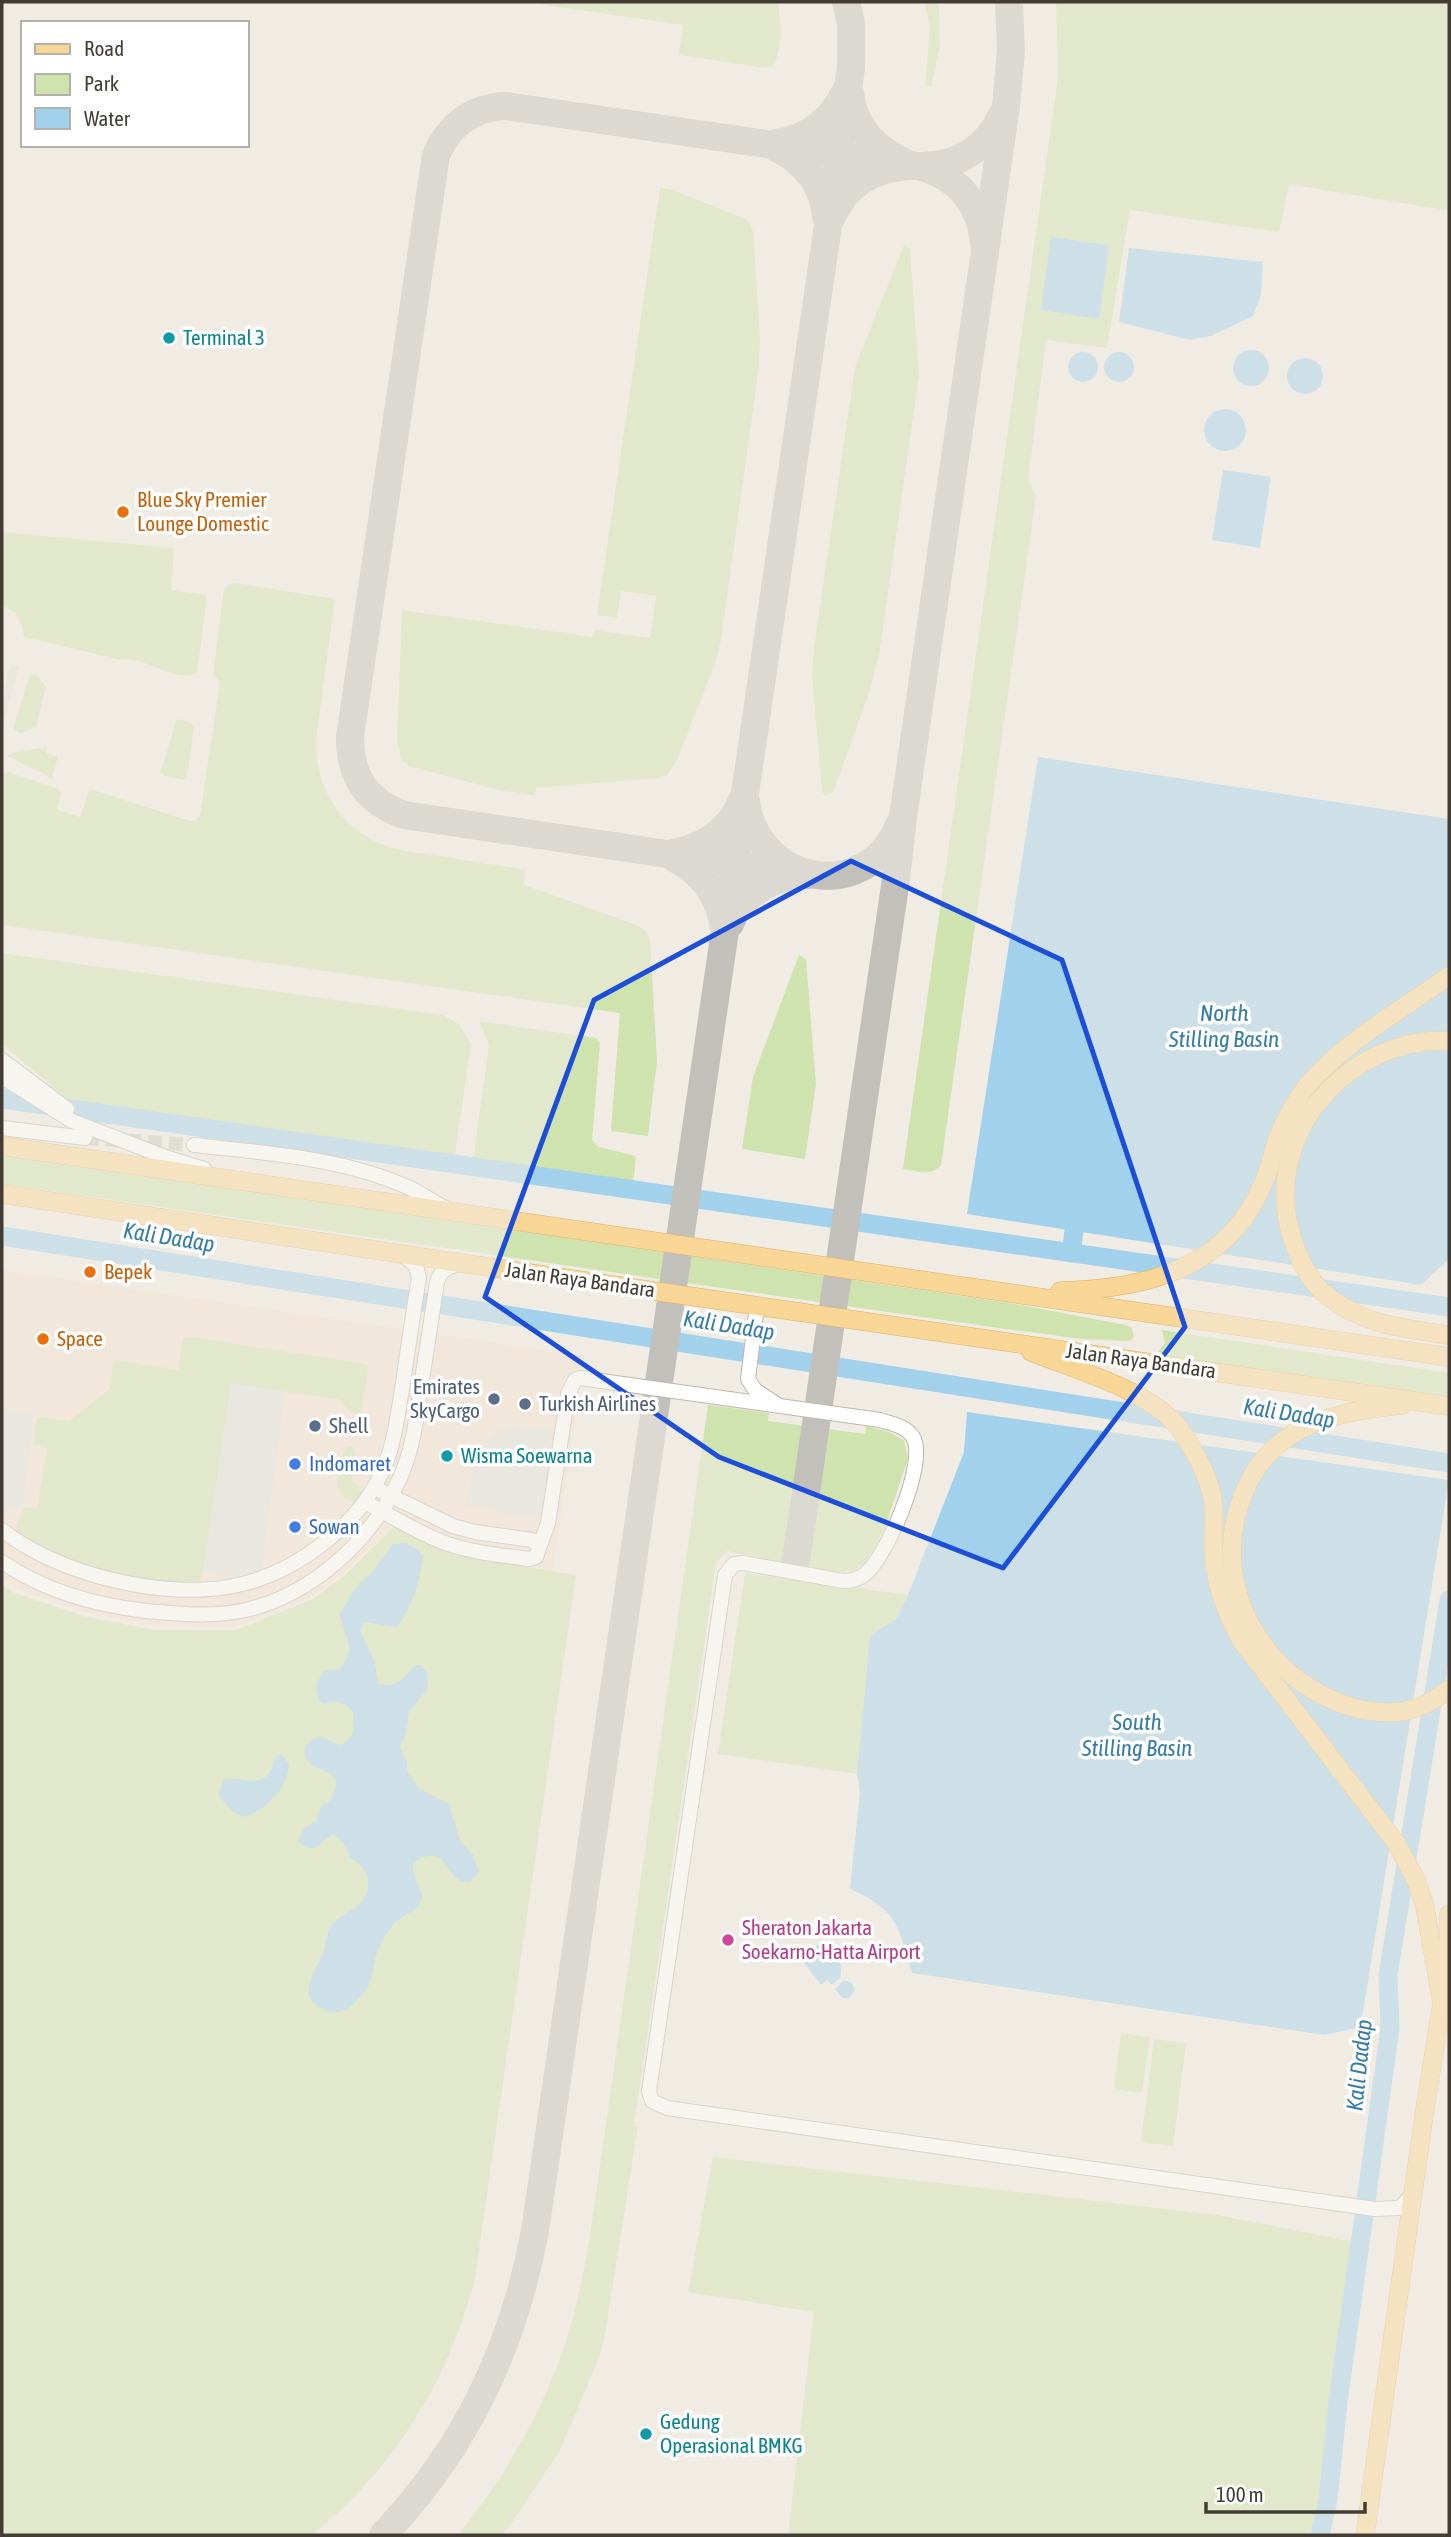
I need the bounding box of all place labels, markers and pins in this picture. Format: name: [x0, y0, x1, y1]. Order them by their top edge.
place label: Terminal 3: [183, 325, 265, 349]
marker: Terminal 3: [161, 330, 177, 346]
place label: Blue Sky Premier Lounge Domestic: [137, 487, 269, 535]
marker: Blue Sky Premier Lounge Domestic: [115, 504, 131, 520]
place label: Bepek: [104, 1259, 152, 1283]
marker: Bepek: [82, 1264, 98, 1280]
place label: Space: [57, 1326, 103, 1350]
marker: Space: [35, 1331, 51, 1347]
place label: Emirates SkyCargo: [410, 1374, 480, 1422]
marker: Emirates SkyCargo: [486, 1391, 502, 1407]
place label: Turkish Airlines: [539, 1391, 656, 1415]
marker: Turkish Airlines: [517, 1396, 533, 1412]
place label: Shell: [329, 1413, 369, 1437]
marker: Shell: [307, 1418, 323, 1434]
place label: Wisma Soewarna: [461, 1443, 592, 1467]
marker: Wisma Soewarna: [439, 1448, 455, 1464]
place label: Indomaret: [309, 1451, 391, 1475]
marker: Indomaret: [287, 1456, 303, 1472]
place label: Sowan: [309, 1514, 360, 1538]
marker: Sowan: [287, 1519, 303, 1535]
place label: Sheraton Jakarta Soekarno-Hatta Airport: [742, 1915, 921, 1963]
marker: Sheraton Jakarta Soekarno-Hatta Airport: [720, 1932, 736, 1948]
place label: Gedung Operasional BMKG: [660, 2409, 803, 2457]
marker: Gedung Operasional BMKG: [638, 2426, 654, 2442]

